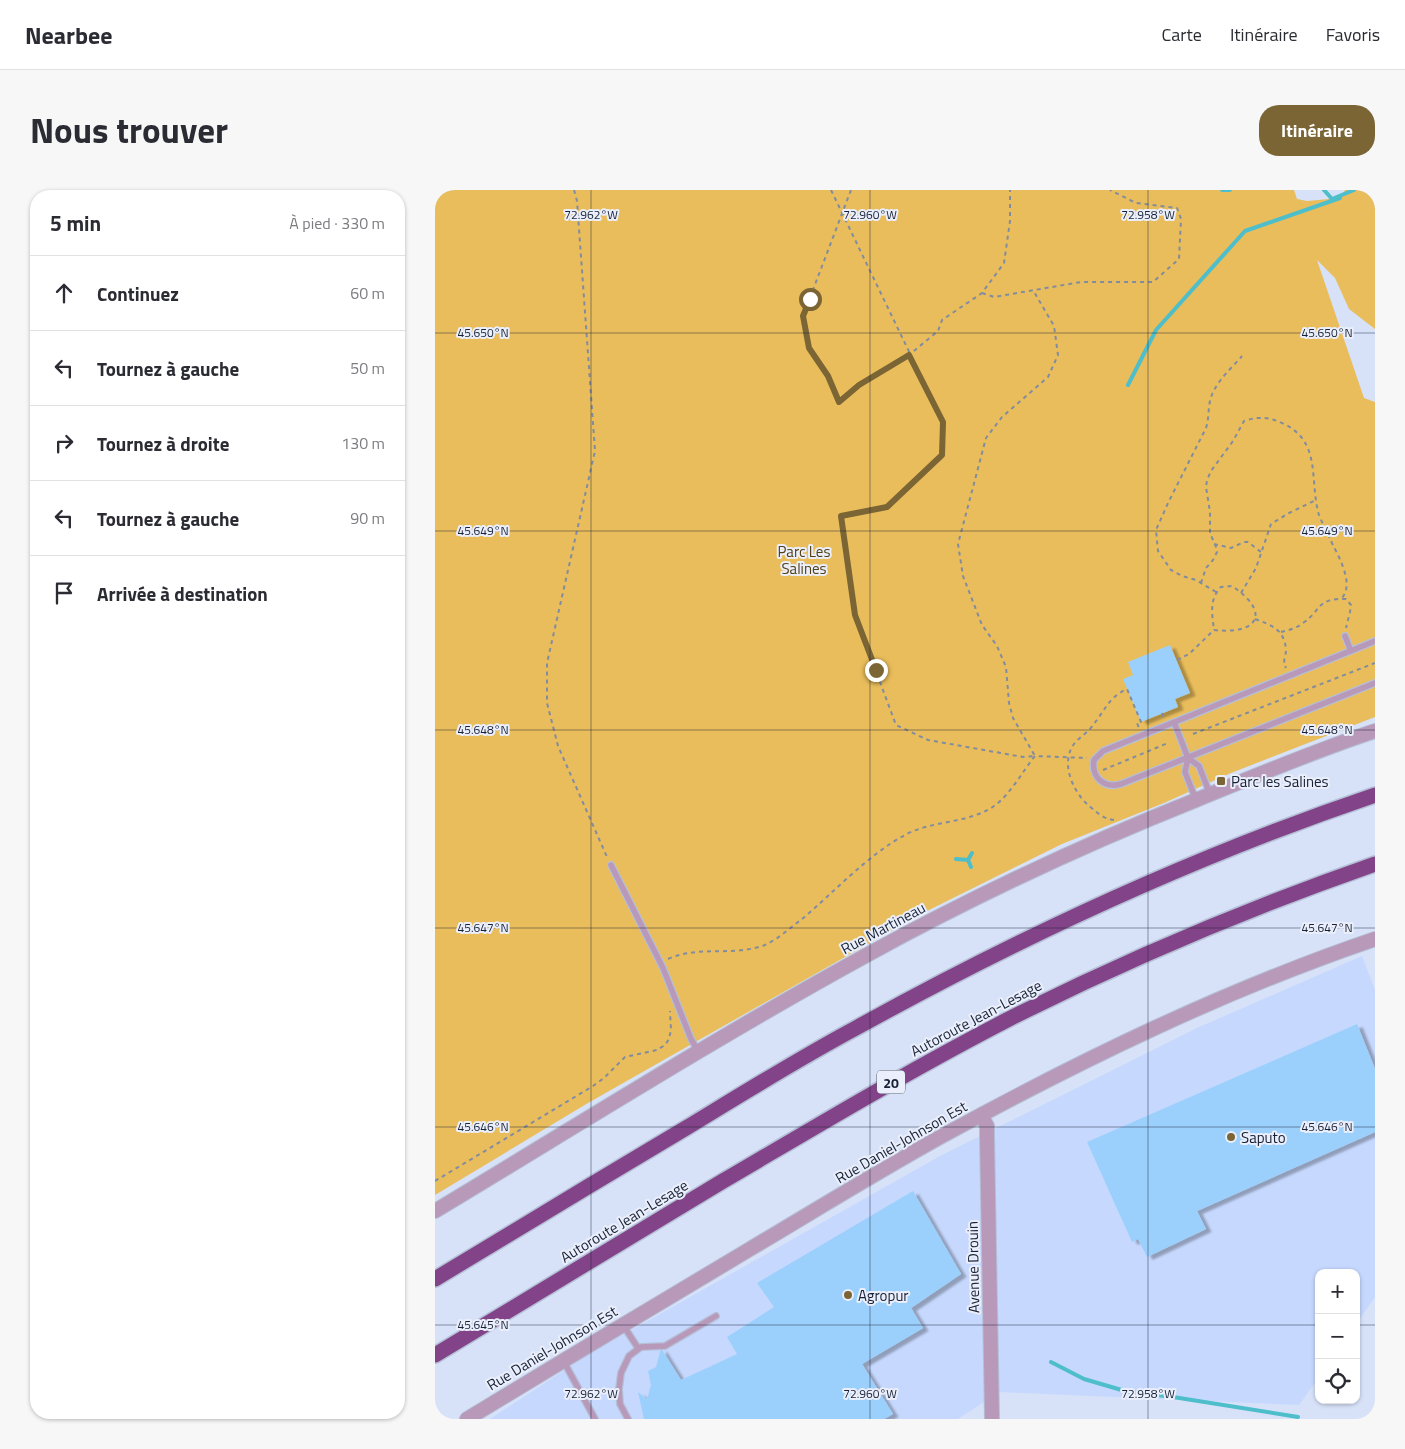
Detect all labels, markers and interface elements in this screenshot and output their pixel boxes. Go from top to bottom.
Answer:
text: Nearbee [25,17,112,53]
text: Carte [1161,21,1202,48]
text: Itinéraire [1230,21,1298,48]
text: Favoris [1326,21,1380,48]
text: Nous trouver [30,103,228,157]
button: Itinéraire [1259,105,1375,156]
text: 72.962°W [564,205,618,224]
text: 72.960°W [843,205,897,224]
text: 72.958°W [1121,205,1175,224]
text: 5 min [50,207,101,239]
text: À pied · 330 m [289,211,385,235]
icon: ahead [50,279,78,307]
text: Continuez [97,279,179,308]
text: 60 m [350,281,385,305]
route start [799,288,822,311]
text: 45.650°N [457,323,509,342]
text: 45.650°N [1301,323,1353,342]
icon: left [50,354,78,382]
text: Tournez à gauche [97,354,239,383]
text: 50 m [350,356,385,380]
icon: right [50,429,78,457]
text: Tournez à droite [97,429,229,458]
text: 130 m [341,431,385,455]
icon: left [50,504,78,532]
text: Tournez à gauche [97,504,239,533]
text: 90 m [350,506,385,530]
text: 45.649°N [457,521,509,540]
text: 45.649°N [1301,521,1353,540]
park label: Parc Les Salines [778,540,830,580]
icon: arrive [50,579,78,607]
text: Arrivée à destination [97,579,268,608]
route end [865,659,888,682]
text: 45.648°N [457,720,509,739]
text: 45.648°N [1301,720,1353,739]
place label: Parc les Salines [1231,770,1329,793]
marker: Parc les Salines [1215,775,1227,787]
street label: Rue Martineau [837,896,929,960]
text: 45.647°N [457,918,509,937]
text: 45.647°N [1301,918,1353,937]
street label: Autoroute Jean-Lesage [906,974,1046,1062]
road number: 20 [877,1070,905,1094]
street label: Rue Daniel-Johnson Est [831,1094,972,1189]
text: 45.646°N [457,1117,509,1136]
text: 45.646°N [1301,1117,1353,1136]
place label: Saputo [1241,1126,1286,1149]
marker: Saputo [1225,1131,1237,1143]
street label: Autoroute Jean-Lesage [556,1174,692,1268]
street label: Avenue Drouin [961,1221,985,1313]
map controls [1315,1269,1360,1404]
button: + [1315,1269,1360,1314]
place label: Agropur [858,1284,909,1307]
marker: Agropur [842,1289,854,1301]
street label: Rue Daniel-Johnson Est [482,1299,622,1396]
button: − [1315,1314,1360,1359]
text: 45.645°N [457,1315,509,1334]
button: locate [1315,1359,1360,1404]
text: 72.962°W [564,1384,618,1403]
text: 72.960°W [843,1384,897,1403]
text: 72.958°W [1121,1384,1175,1403]

